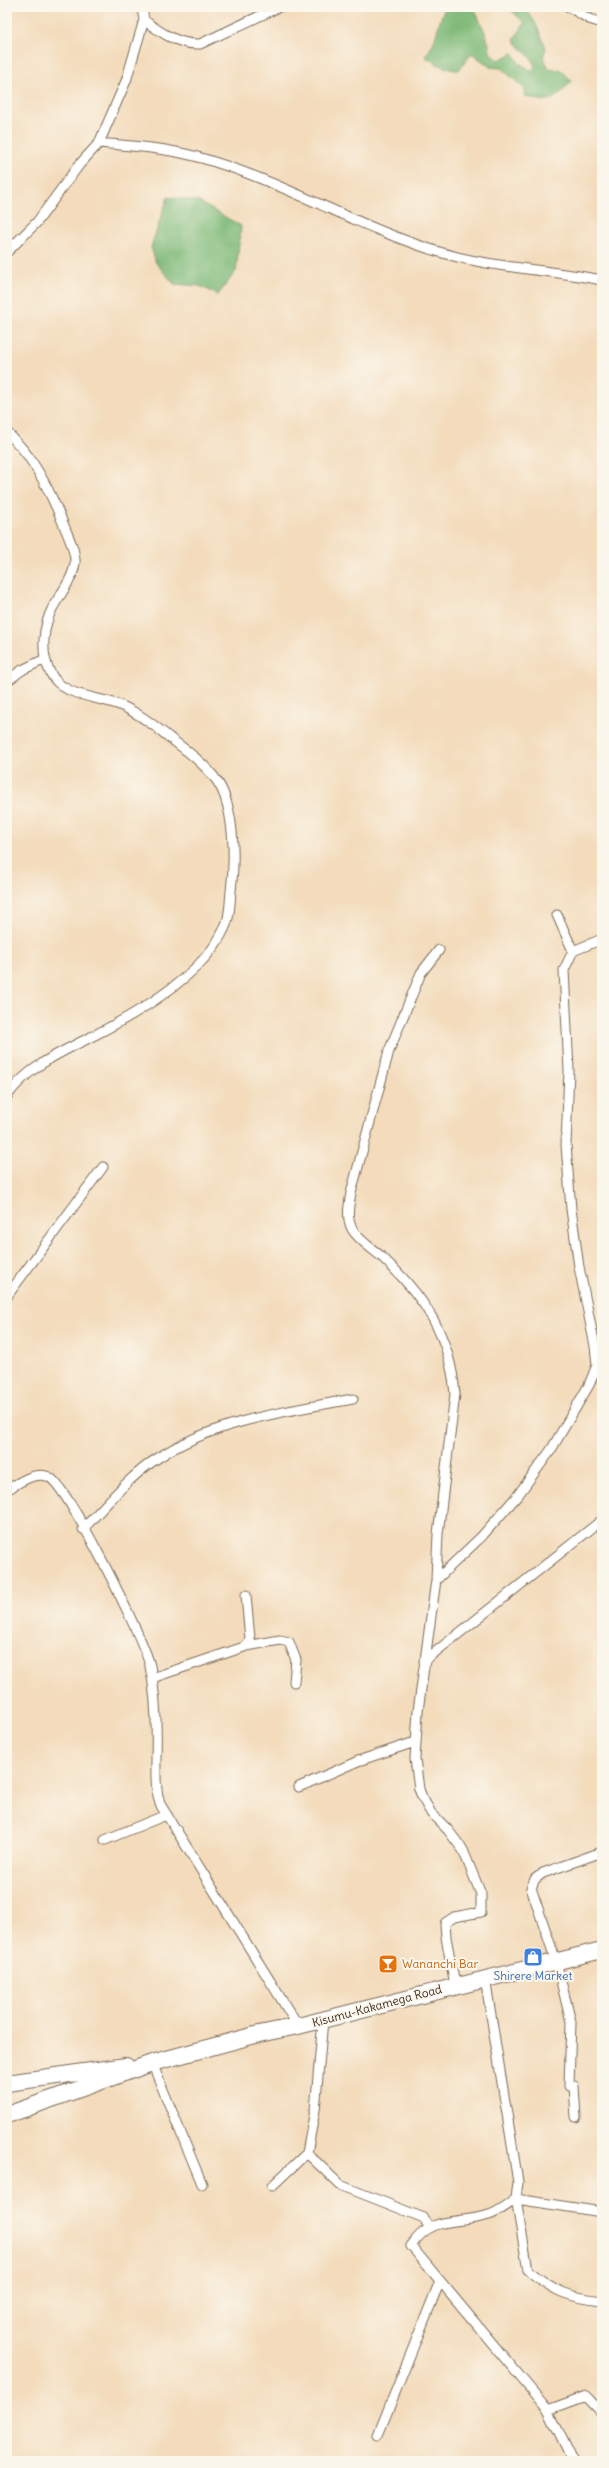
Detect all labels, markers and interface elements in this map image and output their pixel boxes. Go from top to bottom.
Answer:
shop icon: Shirere Market [522,1946,544,1968]
bar icon: Wananchi Bar [377,1953,399,1975]
place label: Wananchi Bar [402,1956,478,1971]
place label: Shirere Market [493,1968,573,1983]
street label: Kisumu-Kakamega Road [310,1981,443,2030]

